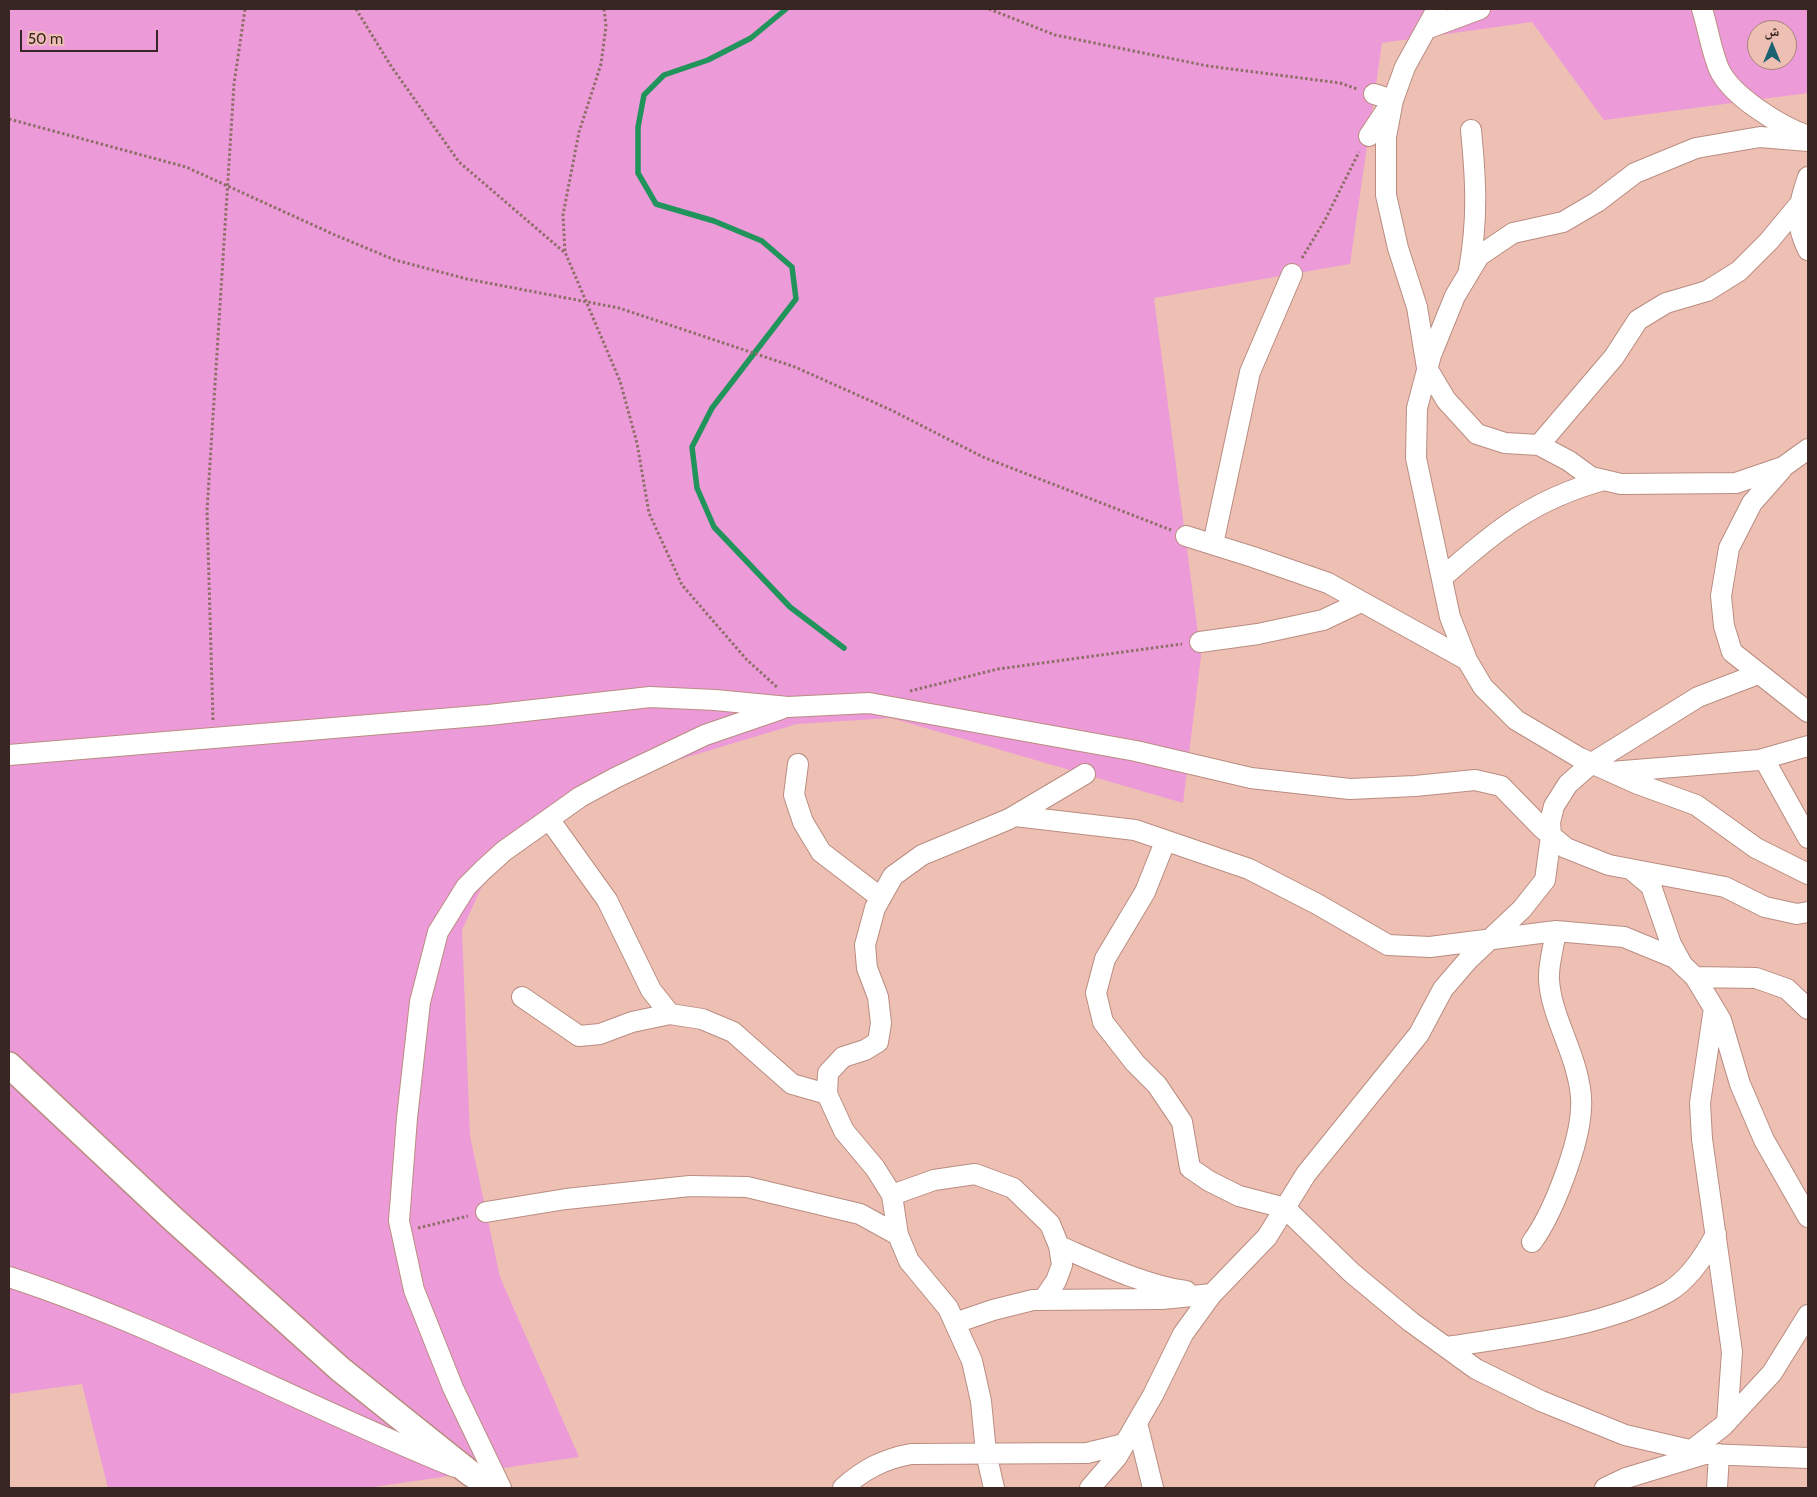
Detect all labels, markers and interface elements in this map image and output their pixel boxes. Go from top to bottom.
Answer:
scale bar [22,20,160,52]
north arrow [1747,20,1797,70]
text: ش [1765,22,1779,40]
text: 50 m [28,30,63,48]

